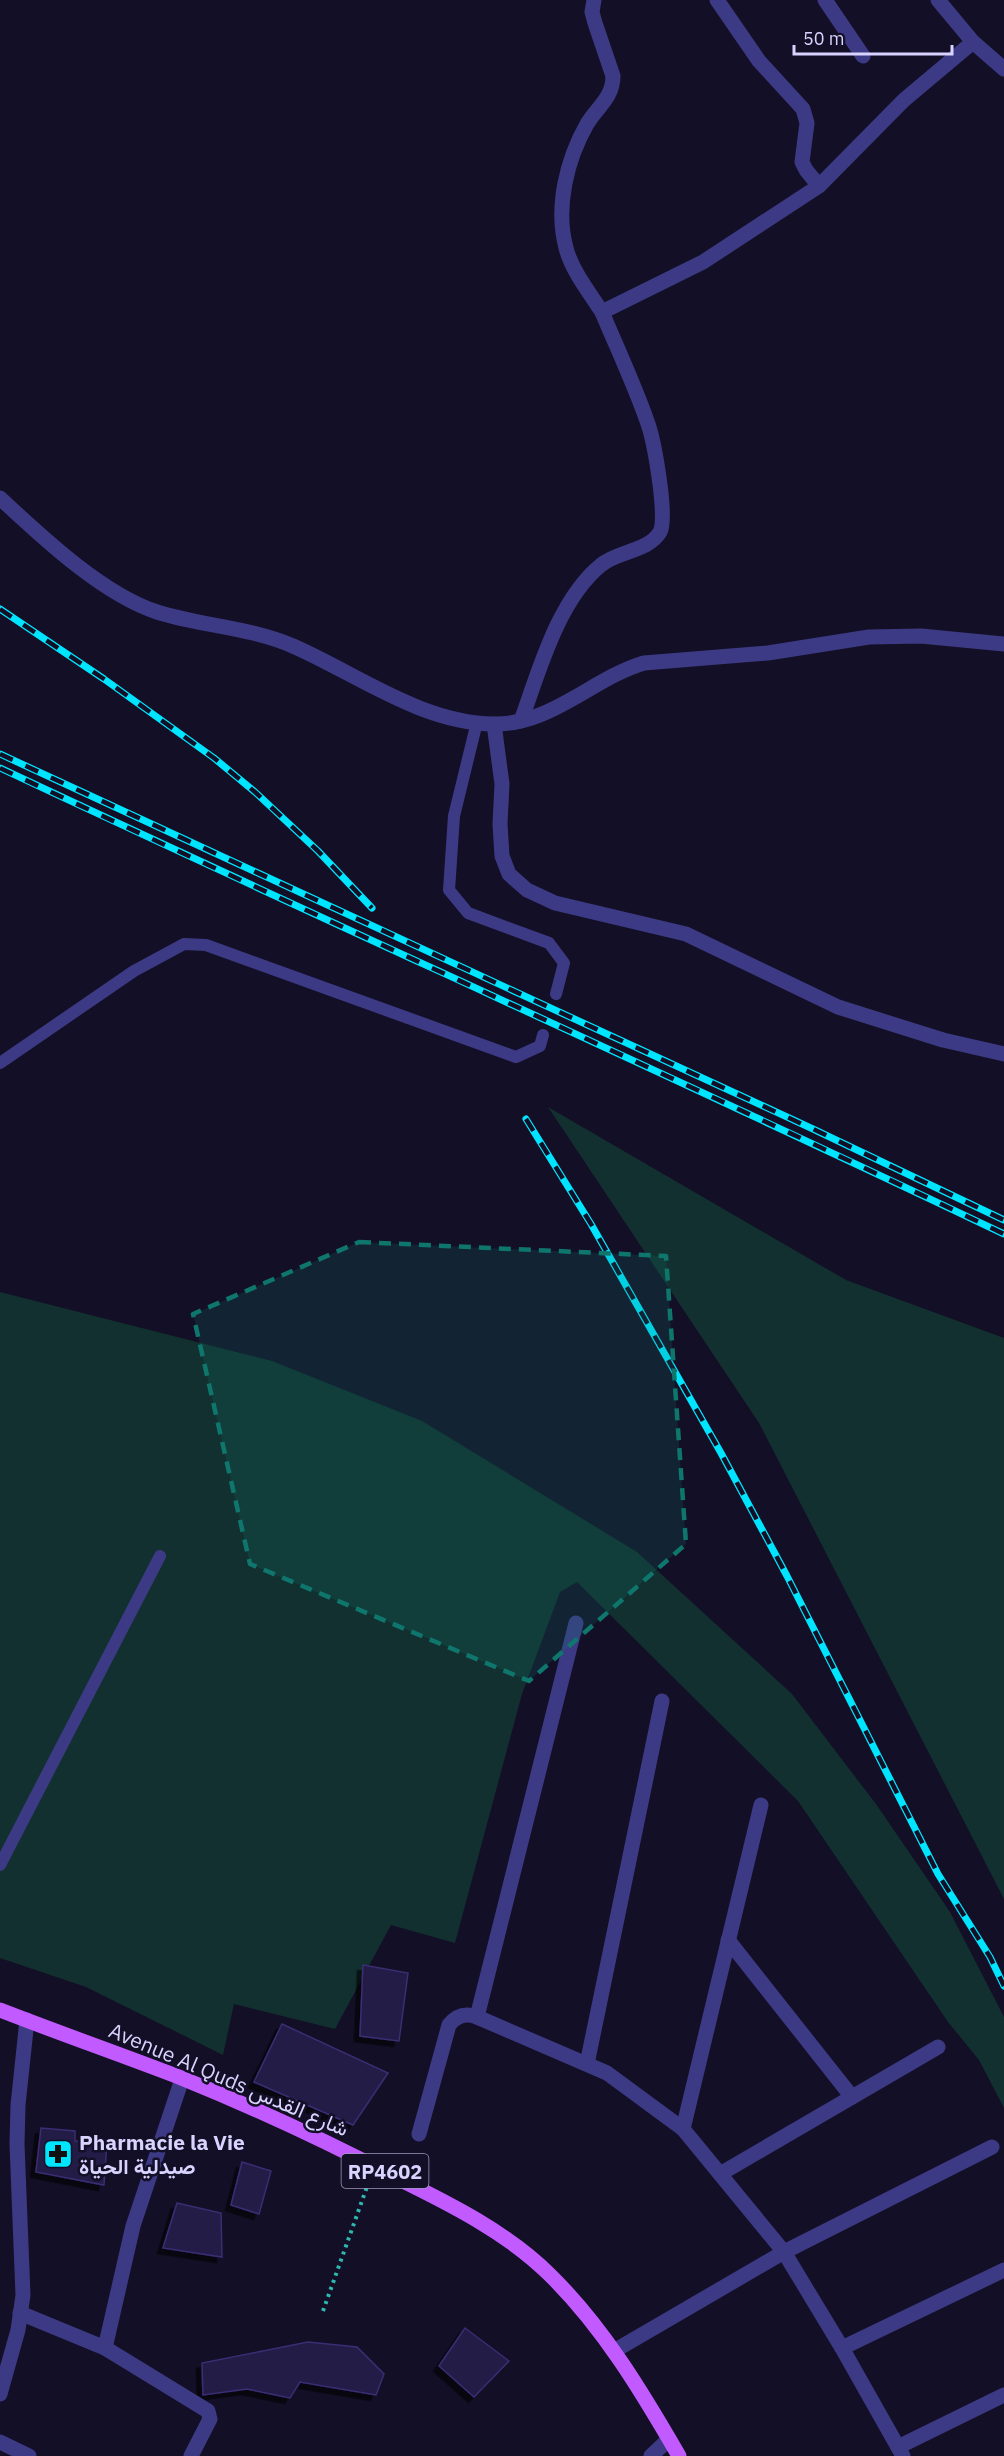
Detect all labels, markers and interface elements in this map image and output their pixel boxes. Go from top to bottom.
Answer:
scale bar [794,18,952,56]
text: 50 m [803,27,845,50]
street label: Avenue Al Quds شارع القدس [104,2016,353,2143]
place label: Pharmacie la Vie صيدلية الحياة [79,2128,245,2180]
pharmacy icon: Pharmacie la Vie صيدلية الحياة [42,2138,74,2170]
road number: RP4602 [342,2154,428,2188]

